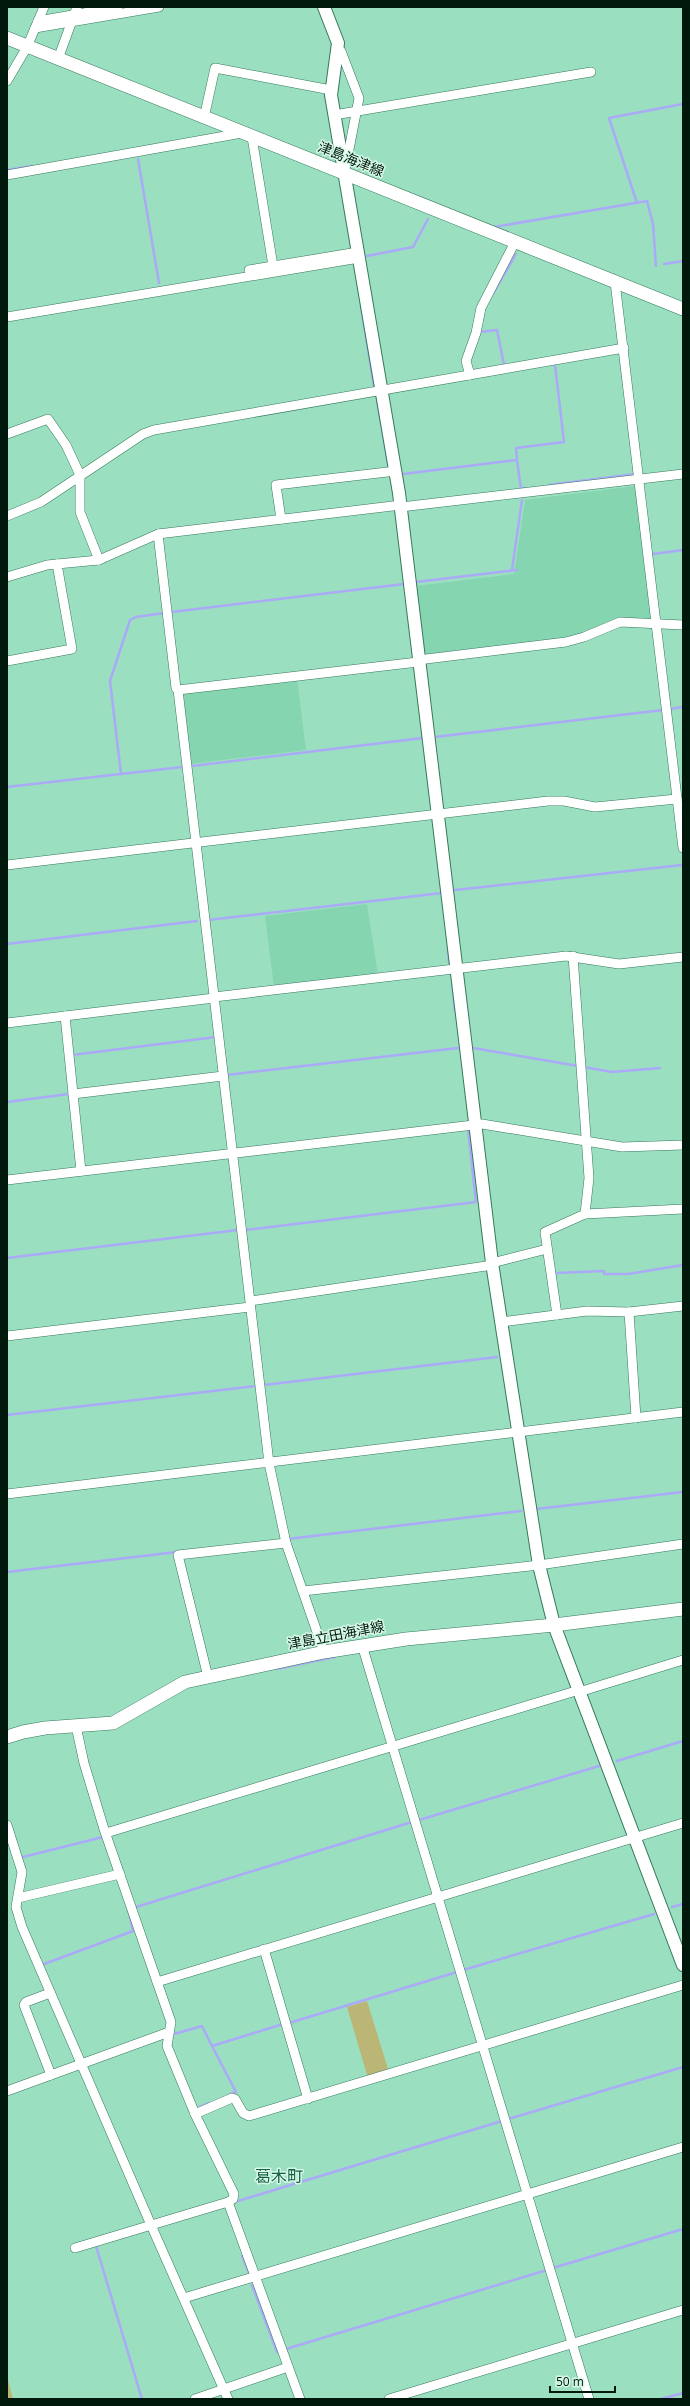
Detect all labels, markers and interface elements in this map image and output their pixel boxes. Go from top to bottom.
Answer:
street label: 津島海津線 [315,137,387,180]
street label: 津島立田海津線 [286,1616,386,1653]
district label: 葛木町 [255,2165,303,2187]
scale bar [550,2368,615,2394]
text: 50 m [556,2373,584,2390]

